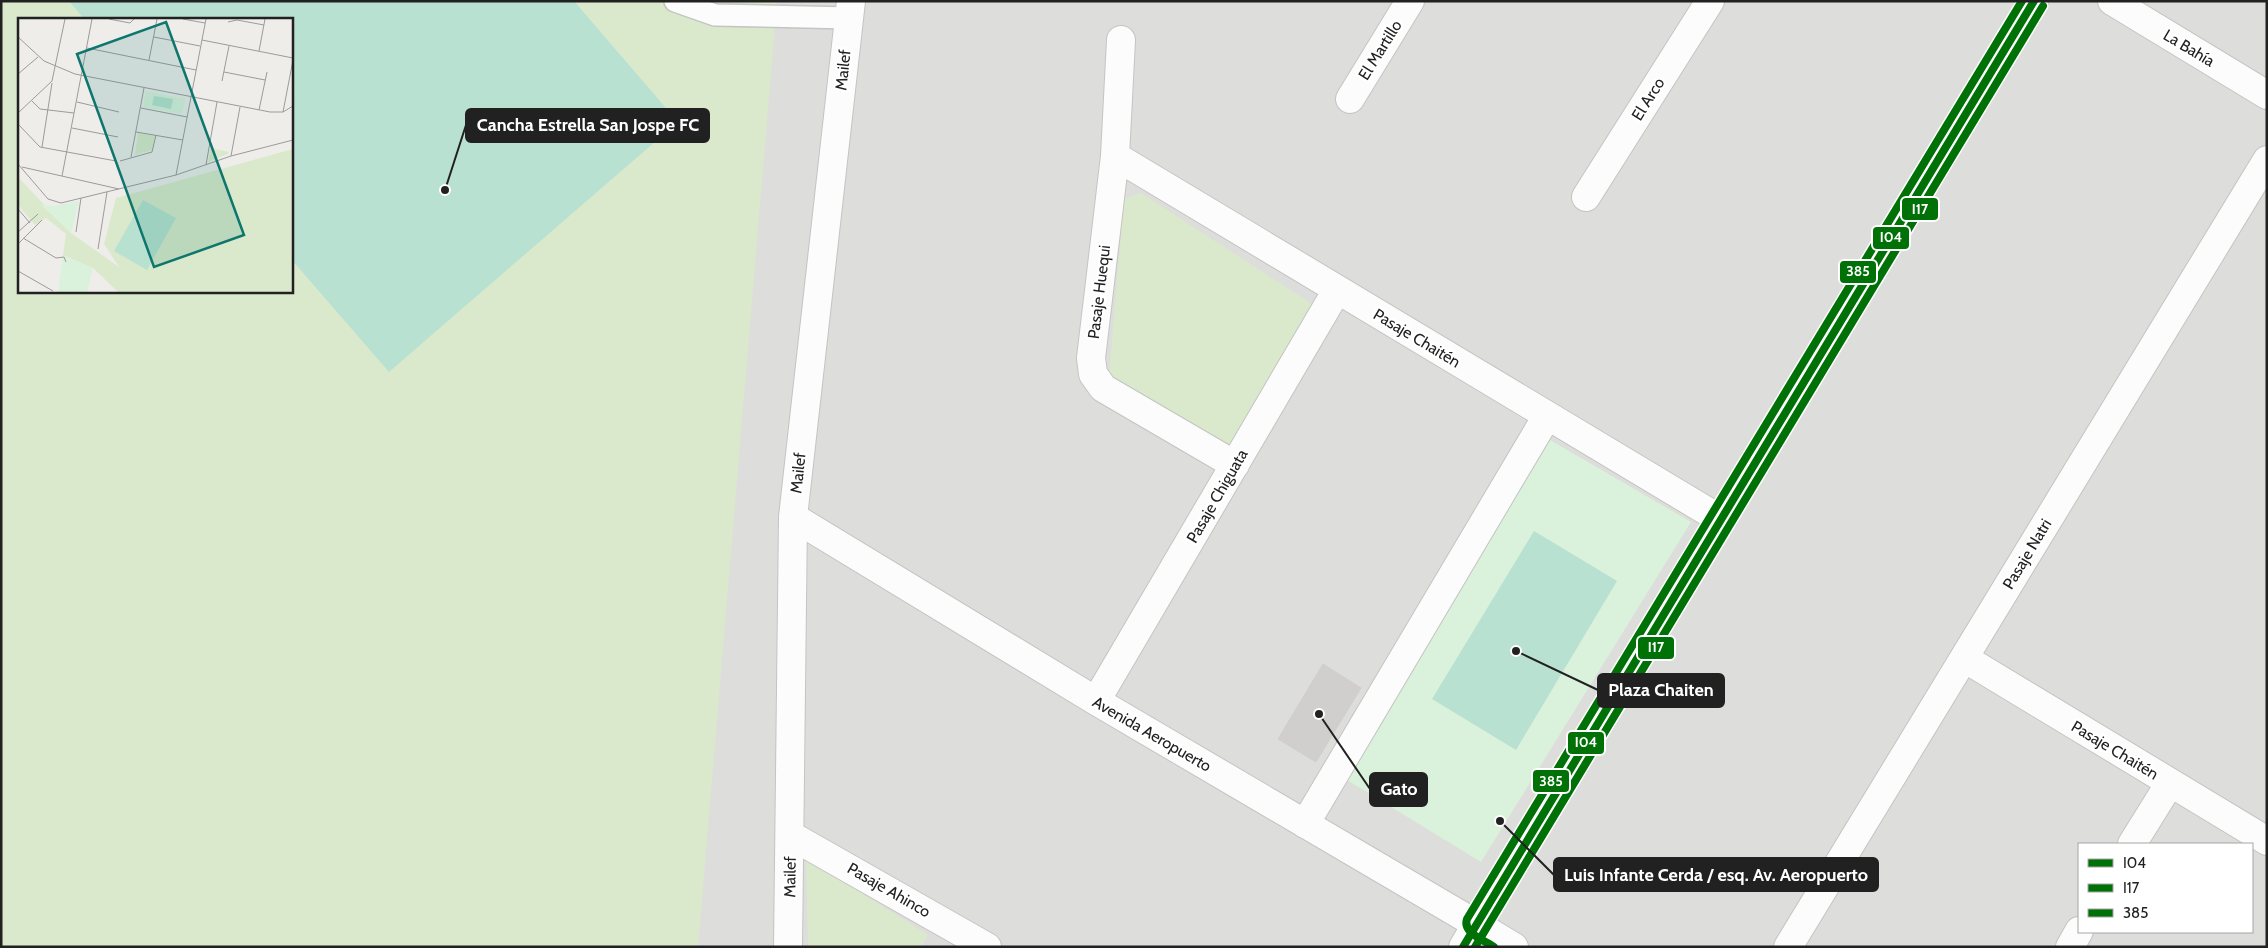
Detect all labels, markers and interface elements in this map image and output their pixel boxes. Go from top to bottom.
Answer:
street label: El Martillo [1354,16,1406,83]
inset map [18,18,292,292]
street label: La Bahía [2160,25,2218,71]
street label: Mailef [831,48,855,91]
street label: El Arco [1628,74,1669,124]
callout: Cancha Estrella San Jospe FC [466,109,709,142]
text: Cancha Estrella San Jospe FC [477,114,699,136]
line badge: I17 [1901,197,1939,221]
text: I17 [1912,200,1929,218]
line badge: I04 [1872,226,1910,250]
text: I04 [1880,228,1902,246]
street label: Pasaje Huequi [1084,244,1114,340]
line badge: 385 [1839,260,1877,284]
text: 385 [1846,262,1870,280]
street label: Pasaje Chaitén [1370,305,1464,371]
street label: Pasaje Chiguata [1183,446,1252,546]
street label: Mailef [786,451,810,494]
street label: Pasaje Natri [1999,515,2055,593]
line badge: I17 [1637,636,1675,660]
text: I17 [1648,638,1665,656]
callout: Plaza Chaiten [1598,674,1724,707]
text: Plaza Chaiten [1608,679,1714,701]
street label: Avenida Aeropuerto [1089,692,1215,776]
street label: Pasaje Chaitén [2068,717,2162,783]
line badge: I04 [1567,731,1605,755]
text: I04 [1575,733,1597,751]
line badge: 385 [1532,769,1570,793]
text: 385 [1539,772,1563,790]
callout: Gato [1370,773,1427,806]
text: Gato [1380,778,1418,800]
legend [2078,843,2253,933]
text: I04 [2123,854,2146,872]
street label: Mailef [780,856,800,898]
callout: Luis Infante Cerda / esq. Av. Aeropuerto [1554,858,1878,891]
street label: Pasaje Ahinco [844,859,934,922]
text: Luis Infante Cerda / esq. Av. Aeropuerto [1564,864,1868,886]
text: I17 [2123,879,2140,897]
text: 385 [2123,904,2148,922]

